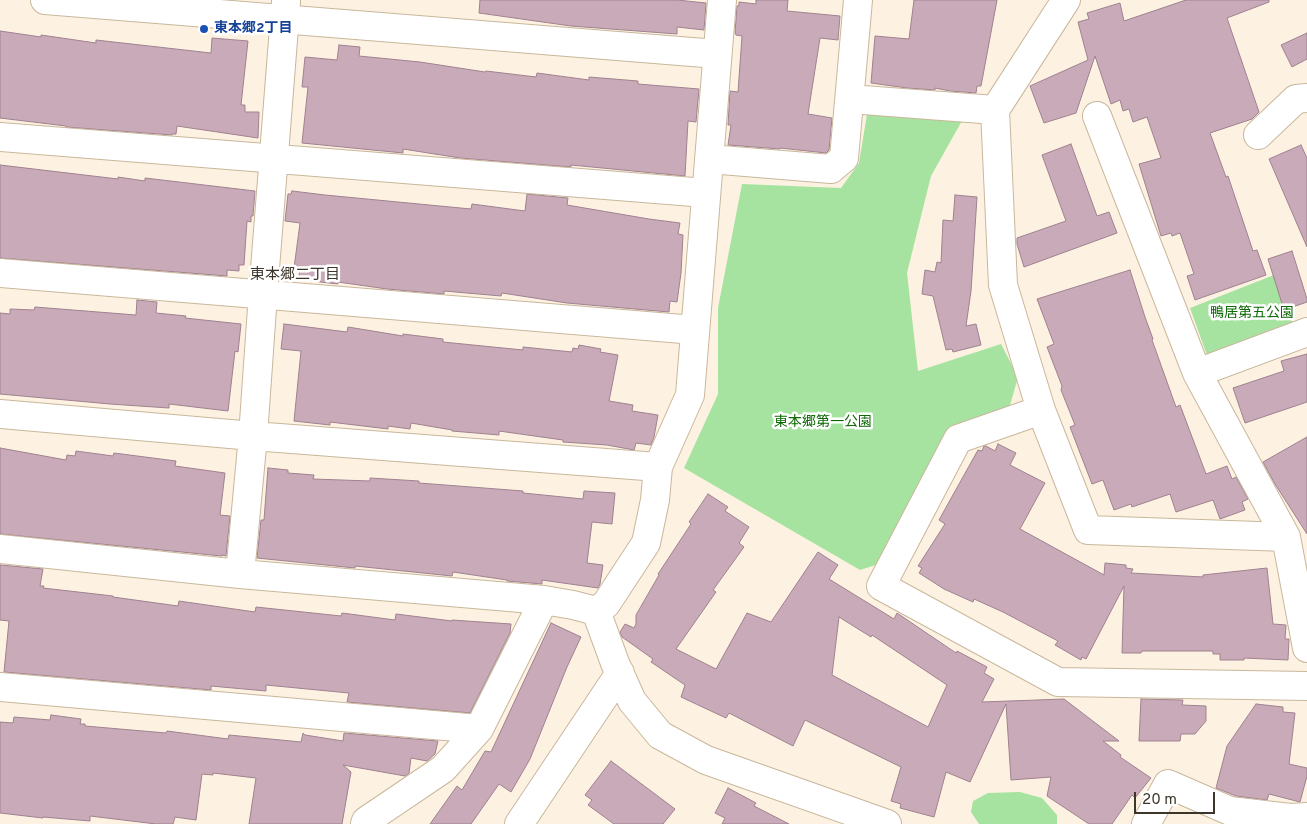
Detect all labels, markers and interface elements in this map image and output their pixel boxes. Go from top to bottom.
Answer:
place label: 東本郷2丁目 [214,21,293,37]
marker: 東本郷2丁目 [198,23,210,35]
district label: 東本郷二丁目 [250,267,340,285]
park label: 鴨居第五公園 [1210,306,1294,322]
park label: 東本郷第一公園 [774,415,872,431]
scale bar [1137,782,1218,814]
text: 20 m [1142,791,1177,810]

